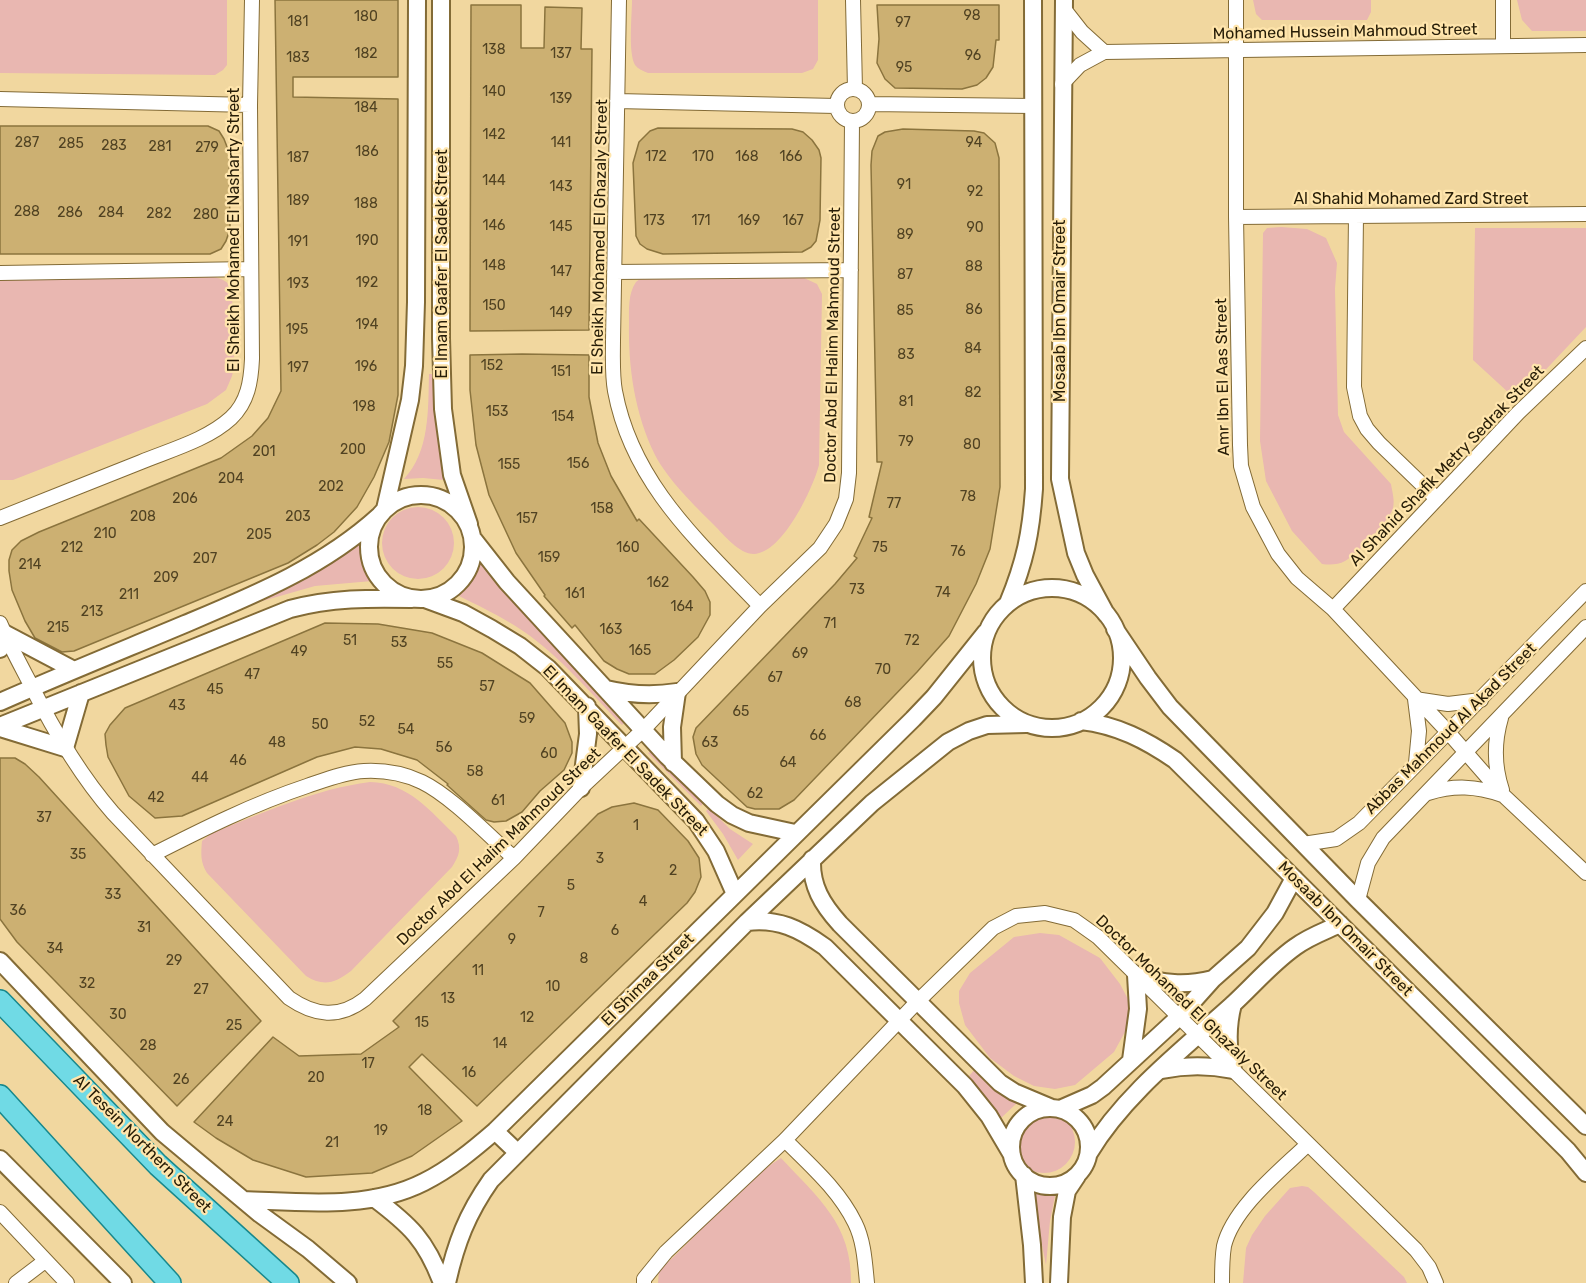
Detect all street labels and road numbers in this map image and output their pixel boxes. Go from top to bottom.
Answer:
street label: Mohamed Hussein Mahmoud Street [1212,20,1478,44]
street label: El Sheikh Mohamed El Nasharty Street [224,88,244,372]
street label: El Sheikh Mohamed El Ghazaly Street [588,99,612,375]
street label: El Imam Gaafer El Sadek Street [432,149,452,379]
street label: Al Shahid Mohamed Zard Street [1293,189,1529,209]
street label: Doctor Abd El Halim Mahmoud Street [821,207,845,483]
street label: Mosaab Ibn Omair Street [1050,220,1070,402]
street label: Amr Ibn El Aas Street [1212,298,1234,456]
street label: Al Shahid Shafik Metry Sedrak Street [1346,362,1548,570]
street label: Abbas Mahmoud Al Akad Street [1361,639,1541,819]
street label: El Imam Gaafer El Sadek Street [538,662,712,840]
street label: Doctor Abd El Halim Mahmoud Street [393,744,605,950]
street label: Mosaab Ibn Omair Street [1274,858,1416,1000]
street label: Doctor Mohamed El Ghazaly Street [1091,911,1291,1105]
street label: El Shimaa Street [598,930,698,1030]
street label: Al Tesein Northern Street [69,1071,215,1217]

